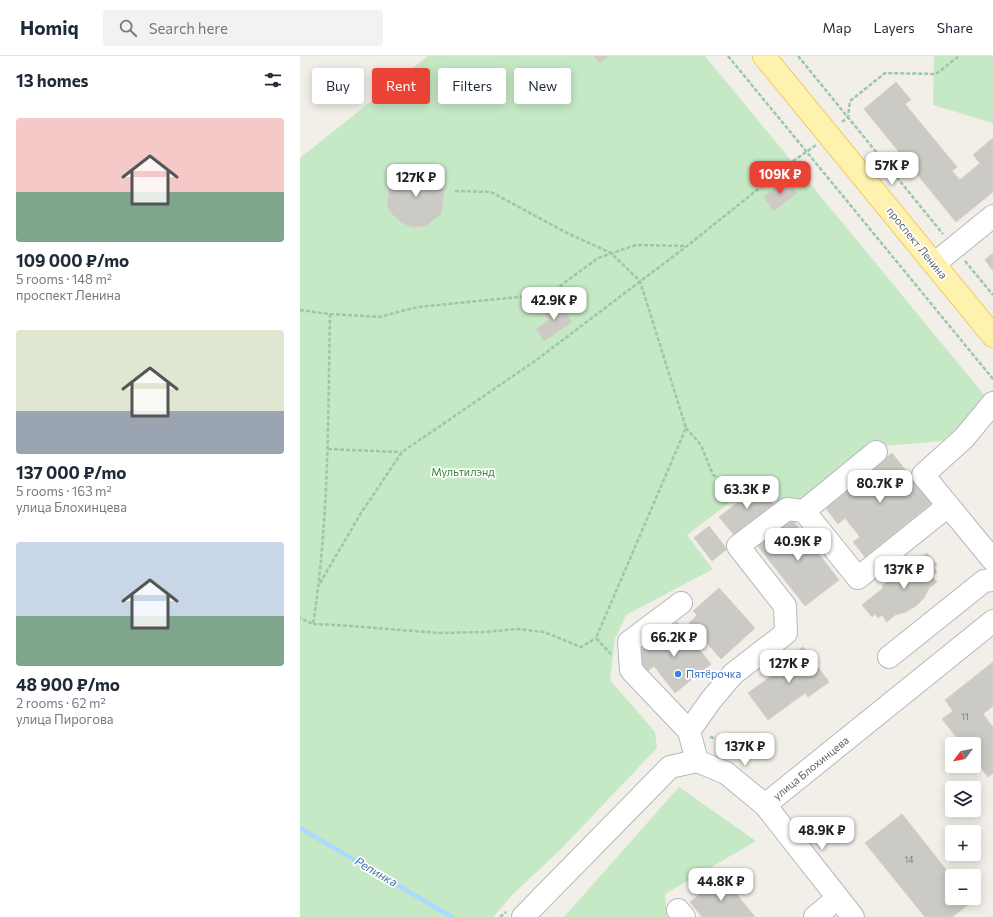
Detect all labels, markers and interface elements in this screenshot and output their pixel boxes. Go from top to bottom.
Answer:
search box [103,10,383,46]
text: Homiq [20,16,79,39]
icon: search [117,17,139,39]
text: Search here [149,19,228,37]
text: Map [823,19,851,36]
text: Layers [873,19,915,36]
text: Share [937,19,973,36]
chip: Buy [312,68,364,104]
chip: Rent [372,68,430,104]
chip: Filters [438,68,506,104]
chip: New [514,68,571,104]
icon: filters [262,69,284,91]
text: 13 homes [16,70,89,91]
icon: home [114,144,186,216]
pin: 57K ₽ [864,152,920,186]
text: 57K ₽ [875,157,909,173]
pin: 109K ₽ [747,161,813,195]
pin: 127K ₽ [383,164,449,198]
text: 109K ₽ [759,166,801,182]
text: 127K ₽ [396,169,436,185]
street label: проспект Ленина [884,204,950,281]
text: 109 000 ₽/mo [16,250,129,271]
text: 5 rooms · 148 m² [16,271,112,287]
text: проспект Ленина [16,287,121,303]
pin: 42.9K ₽ [517,287,591,321]
text: 42.9K ₽ [531,292,577,308]
icon: home [114,356,186,428]
text: 137 000 ₽/mo [16,462,127,483]
park label: Мультилэнд [431,465,495,478]
pin: 80.7K ₽ [843,470,917,504]
text: 80.7K ₽ [856,475,904,491]
pin: 63.3K ₽ [710,476,784,510]
text: 63.3K ₽ [724,481,770,497]
text: 5 rooms · 163 m² [16,483,112,499]
text: улица Блохинцева [16,499,127,515]
pin: 40.9K ₽ [761,528,835,562]
text: 40.9K ₽ [774,533,822,549]
pin: 137K ₽ [871,556,937,590]
text: 137K ₽ [884,561,924,577]
icon: home [114,568,186,640]
pin: 66.2K ₽ [637,624,711,658]
text: 66.2K ₽ [651,629,697,645]
pin: 127K ₽ [756,650,822,684]
text: 127K ₽ [769,655,809,671]
place label: Пятёрочка [686,667,741,680]
marker: Пятёрочка [673,669,683,679]
text: 48 900 ₽/mo [16,674,120,695]
text: 2 rooms · 62 m² [16,695,106,711]
text: улица Пирогова [16,711,114,727]
house number: 11 [961,711,969,722]
pin: 137K ₽ [712,733,778,767]
street label: улица Блохинцева [770,733,851,802]
north arrow [945,737,981,773]
map controls [945,737,981,905]
text: 137K ₽ [725,738,765,754]
button: layers [945,781,981,817]
pin: 48.9K ₽ [785,817,859,851]
text: 48.9K ₽ [798,822,846,838]
button: + [945,825,981,861]
water label: Репинка [353,853,400,889]
house number: 14 [904,854,914,865]
pin: 44.8K ₽ [684,868,758,902]
button: − [945,869,981,905]
text: 44.8K ₽ [697,873,745,889]

